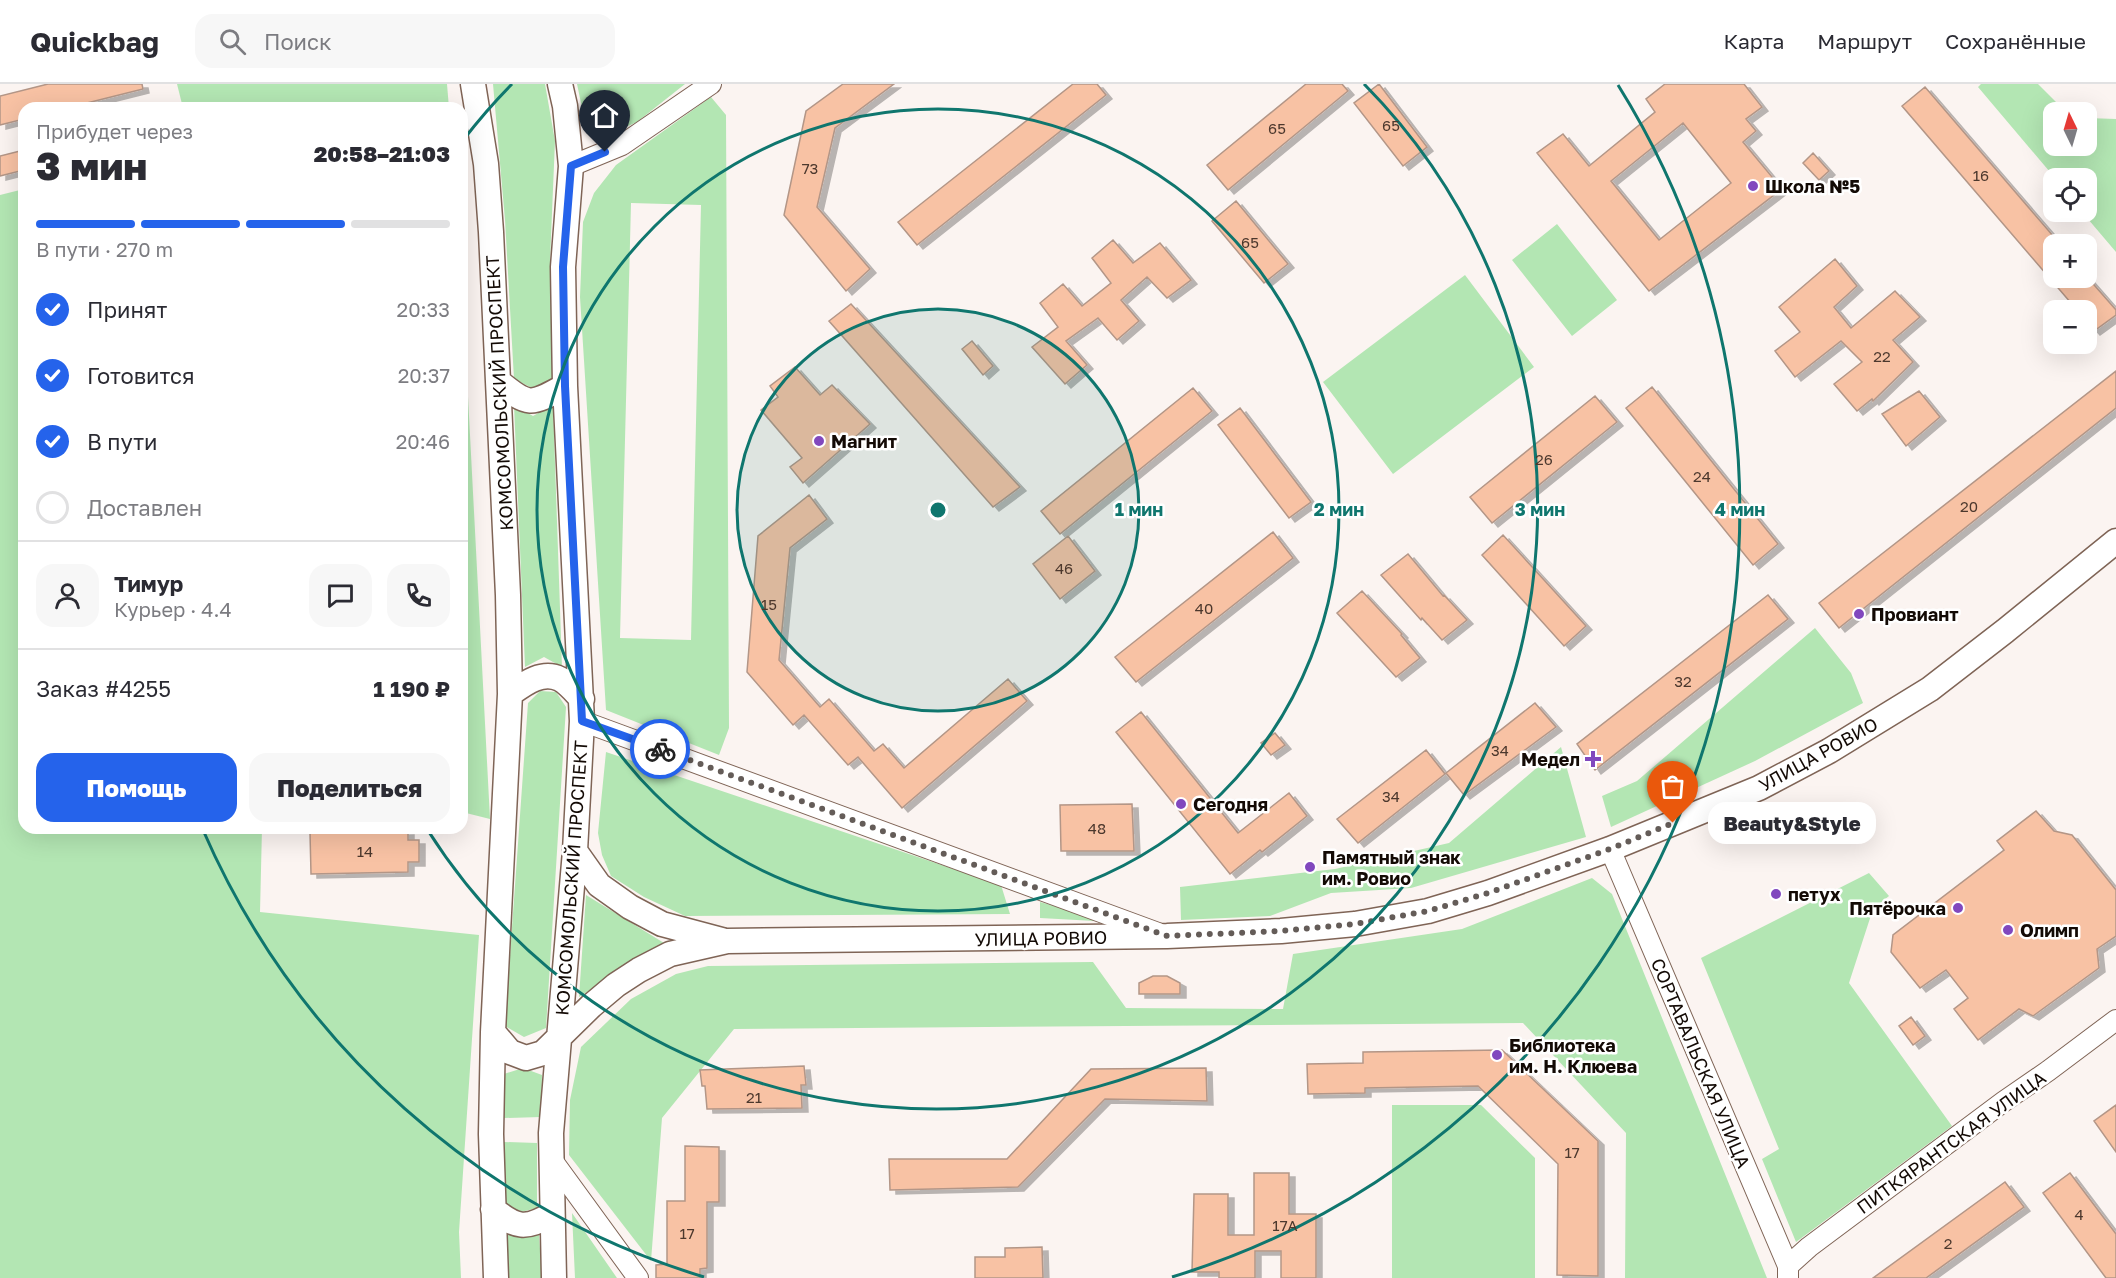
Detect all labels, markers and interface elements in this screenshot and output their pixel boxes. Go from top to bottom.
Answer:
search box [195,14,615,68]
text: Quickbag [30,25,159,58]
icon: search [216,25,249,58]
text: Поиск [264,28,332,55]
text: Карта [1723,28,1784,54]
text: Маршрут [1817,28,1912,54]
text: Сохранённые [1945,28,2086,54]
pin [579,90,630,152]
icon: home [588,99,621,132]
north arrow [2043,102,2097,156]
map controls [2043,102,2097,354]
house number: 65 [1382,116,1400,134]
text: Прибудет через [36,119,193,143]
house number: 65 [1268,119,1286,137]
text: 20:58–21:03 [314,140,450,167]
text: 3 мин [36,142,147,189]
house number: 73 [802,159,818,177]
house number: 16 [1973,166,1989,184]
button: locate [2043,168,2097,222]
place label: Школа №5 [1765,175,1860,197]
marker: Школа №5 [1746,179,1760,193]
house number: 65 [1241,233,1259,251]
button: + [2043,234,2097,288]
text: В пути · 270 m [36,237,173,261]
street label: КОМСОМОЛЬСКИЙ ПРОСПЕКТ [481,255,517,531]
icon: check [36,293,69,326]
text: Принят [87,296,167,323]
text: 20:33 [397,297,450,321]
button: − [2043,300,2097,354]
house number: 22 [1873,347,1891,365]
icon: check [36,359,69,392]
text: Готовится [87,362,195,389]
text: 20:37 [398,363,450,387]
icon: check [36,425,69,458]
text: В пути [87,428,157,455]
text: 20:46 [396,429,450,453]
place label: Магнит [831,430,897,452]
marker: Магнит [812,434,826,448]
house number: 26 [1535,450,1553,468]
house number: 24 [1693,467,1711,485]
text: Доставлен [87,494,202,521]
house number: 20 [1960,497,1978,515]
text: 1 мин [1115,498,1163,520]
text: 2 мин [1314,498,1364,520]
text: 3 мин [1515,498,1565,520]
text: 4 мин [1715,498,1765,520]
centre of rings [928,500,948,520]
house number: 46 [1055,559,1073,577]
button: person [36,564,99,627]
button: chat [309,564,372,627]
button: phone [387,564,450,627]
text: Тимур [114,570,183,597]
house number: 15 [761,595,777,613]
text: Курьер · 4.4 [114,597,232,621]
house number: 40 [1195,599,1213,617]
place label: Провиант [1871,603,1959,625]
marker: Провиант [1852,607,1866,621]
house number: 32 [1674,672,1692,690]
text: Заказ #4255 [36,675,171,702]
text: 1 190 ₽ [373,675,450,702]
street label: УЛИЦА РОВИО [1755,712,1881,796]
courier [630,719,690,779]
icon: bike [644,733,677,766]
street label: КОМСОМОЛЬСКИЙ ПРОСПЕКТ [550,740,592,1016]
house number: 34 [1491,741,1509,759]
place label: Медел [1521,748,1580,770]
marker: Медел [1584,750,1602,768]
button: Помощь [36,753,237,822]
button: Поделиться [249,753,450,822]
pin [1647,761,1698,823]
icon: bag [1656,770,1689,803]
house number: 34 [1382,787,1400,805]
place label: Сегодня [1193,793,1268,815]
marker: Сегодня [1174,797,1188,811]
callout: Beauty&Style [1709,802,1877,844]
text: Beauty&Style [1723,811,1861,835]
house number: 48 [1088,819,1106,837]
house number: 14 [357,842,373,860]
place label: Памятный знак им. Ровио [1322,846,1461,889]
marker: Памятный знак им. Ровио [1303,860,1317,874]
place label: петух [1788,883,1841,905]
marker: петух [1769,887,1783,901]
place label: Пятёрочка [1849,897,1946,919]
marker: Пятёрочка [1951,901,1965,915]
place label: Олимп [2020,919,2079,941]
marker: Олимп [2001,923,2015,937]
street label: УЛИЦА РОВИО [975,926,1107,950]
street label: СОРТАВАЛЬСКАЯ УЛИЦА [1647,955,1755,1171]
place label: Библиотека им. Н. Клюева [1509,1034,1637,1077]
marker: Библиотека им. Н. Клюева [1490,1048,1504,1062]
street label: ПИТКЯРАНТСКАЯ УЛИЦА [1852,1066,2050,1218]
house number: 21 [746,1088,762,1106]
house number: 17 [1564,1143,1580,1161]
house number: 4 [2074,1205,2084,1223]
house number: 17А [1272,1216,1298,1234]
house number: 17 [679,1224,695,1242]
house number: 2 [1944,1234,1952,1252]

